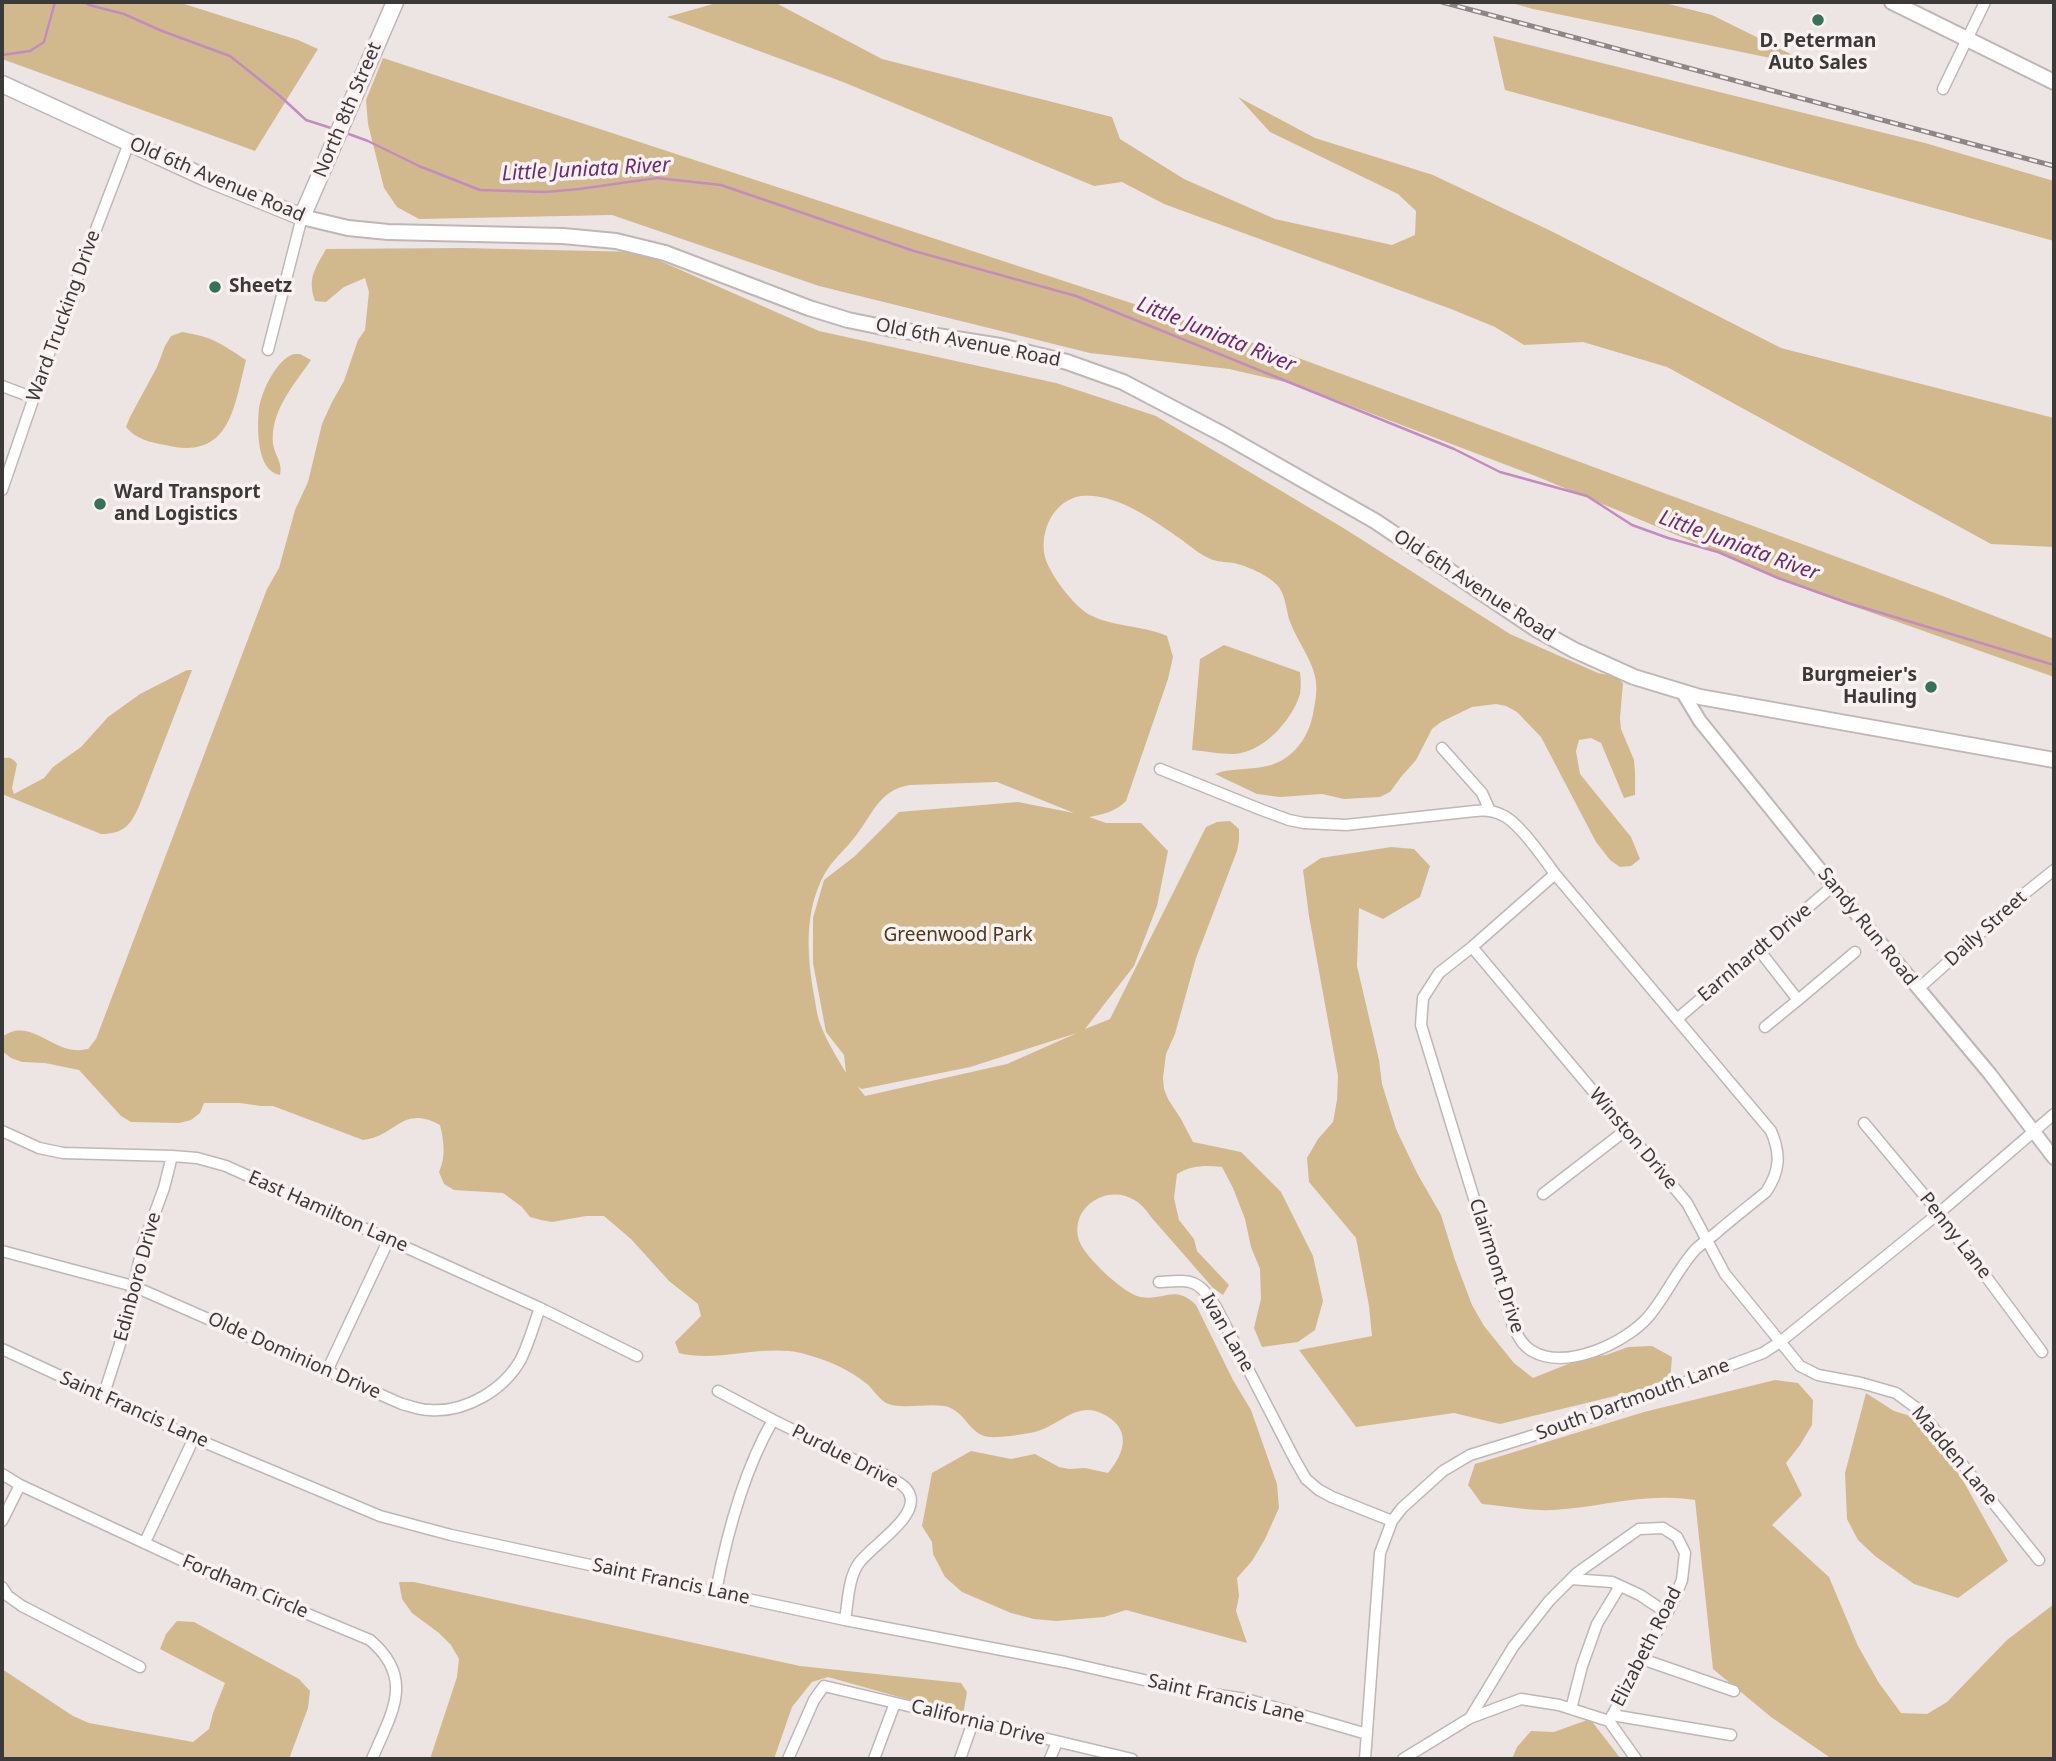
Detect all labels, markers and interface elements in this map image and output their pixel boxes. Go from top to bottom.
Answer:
marker: D. Peterman Auto Sales [1810,12,1826,28]
place label: D. Peterman Auto Sales [1760,31,1876,75]
street label: North 8th Street [309,39,387,181]
street label: Old 6th Avenue Road [126,133,308,227]
water label: Little Juniata River [501,153,671,187]
street label: Ward Trucking Drive [22,227,106,405]
place label: Sheetz [229,276,292,298]
marker: Sheetz [207,279,223,295]
water label: Little Juniata River [1133,292,1299,378]
street label: Old 6th Avenue Road [874,314,1062,372]
place label: Ward Transport and Logistics [114,482,260,526]
marker: Ward Transport and Logistics [92,496,108,512]
water label: Little Juniata River [1655,505,1823,587]
street label: Old 6th Avenue Road [1389,525,1559,647]
place label: Burgmeier's Hauling [1802,665,1917,709]
marker: Burgmeier's Hauling [1923,679,1939,695]
street label: Sandy Run Road [1813,863,1921,991]
street label: Daily Street [1940,886,2032,972]
street label: Earnhardt Drive [1694,899,1816,1007]
park label: Greenwood Park [883,925,1033,947]
street label: Winston Drive [1584,1084,1682,1194]
street label: East Hamilton Lane [245,1166,411,1258]
street label: Penny Lane [1914,1188,1996,1284]
street label: Clairmont Drive [1464,1196,1528,1336]
street label: Edinboro Drive [110,1210,166,1344]
street label: Ivan Lane [1196,1290,1258,1376]
street label: Olde Dominion Drive [204,1308,384,1404]
street label: South Dartmouth Lane [1533,1354,1733,1446]
street label: Saint Francis Lane [56,1367,212,1453]
street label: Madden Lane [1906,1402,2002,1510]
street label: Purdue Drive [788,1420,902,1494]
street label: Fordham Circle [179,1550,311,1624]
street label: Saint Francis Lane [590,1554,752,1610]
street label: Elizabeth Road [1607,1583,1687,1711]
street label: Saint Francis Lane [1145,1670,1307,1728]
street label: California Drive [908,1695,1048,1751]

